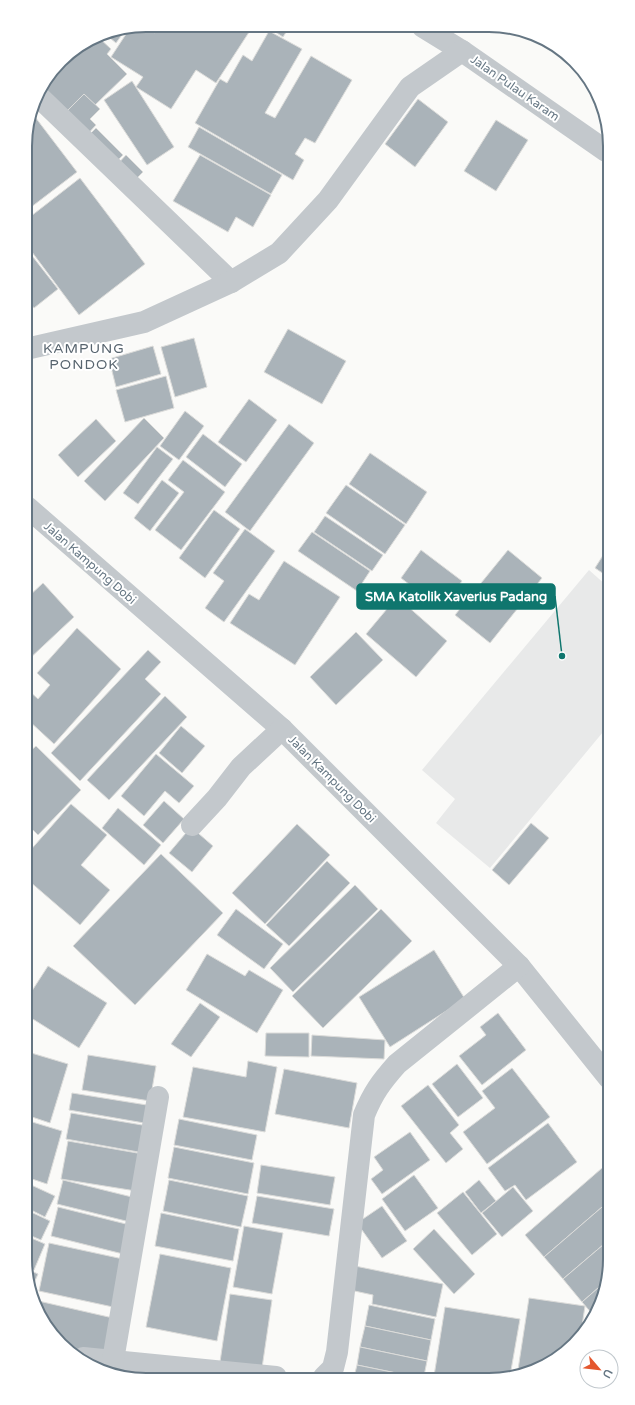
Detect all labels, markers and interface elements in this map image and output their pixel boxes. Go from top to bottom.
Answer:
street label: Jalan Pulau Karam [468,52,562,124]
district label: KAMPUNG PONDOK [43,340,125,373]
street label: Jalan Kampung Dobi [41,519,139,607]
callout: SMA Katolik Xaverius Padang [357,584,555,609]
text: SMA Katolik Xaverius Padang [365,589,547,605]
street label: Jalan Kampung Dobi [285,732,379,826]
north arrow [579,1349,619,1389]
text: U [600,1367,615,1380]

